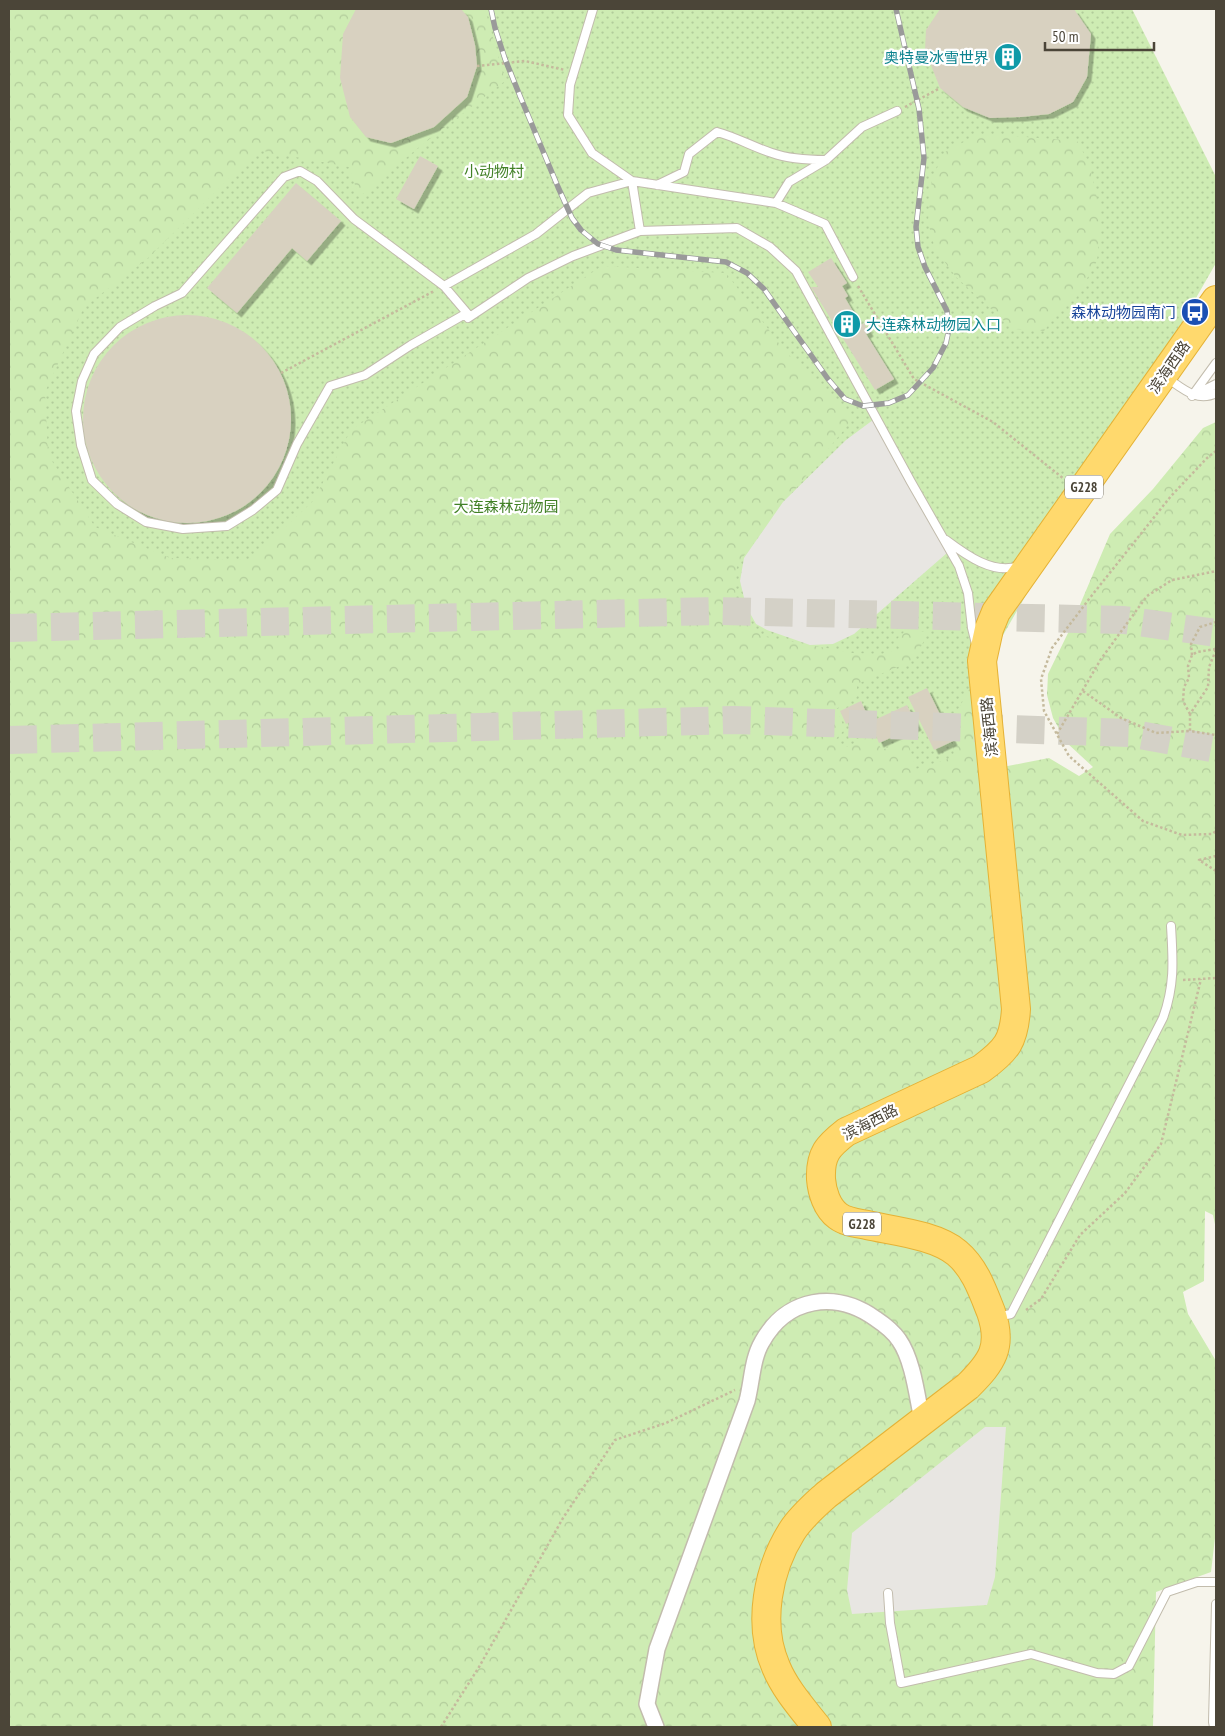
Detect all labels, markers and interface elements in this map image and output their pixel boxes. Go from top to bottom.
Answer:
scale bar [1045,20,1154,52]
text: 50 m [1052,27,1078,46]
building icon: 奥特曼冰雪世界 [993,42,1023,72]
place label: 奥特曼冰雪世界 [884,48,989,67]
park label: 小动物村 [464,162,524,181]
bus stop icon: 森林动物园南门 [1180,297,1210,327]
place label: 森林动物园南门 [1071,303,1176,322]
building icon: 大连森林动物园入口 [832,309,862,339]
place label: 大连森林动物园入口 [866,315,1001,334]
street label: 滨海西路 [1144,337,1194,397]
road number: G228 [1065,476,1103,498]
park label: 大连森林动物园 [453,497,559,516]
street label: 滨海西路 [976,696,1002,758]
street label: 滨海西路 [839,1100,901,1144]
road number: G228 [843,1212,881,1236]

